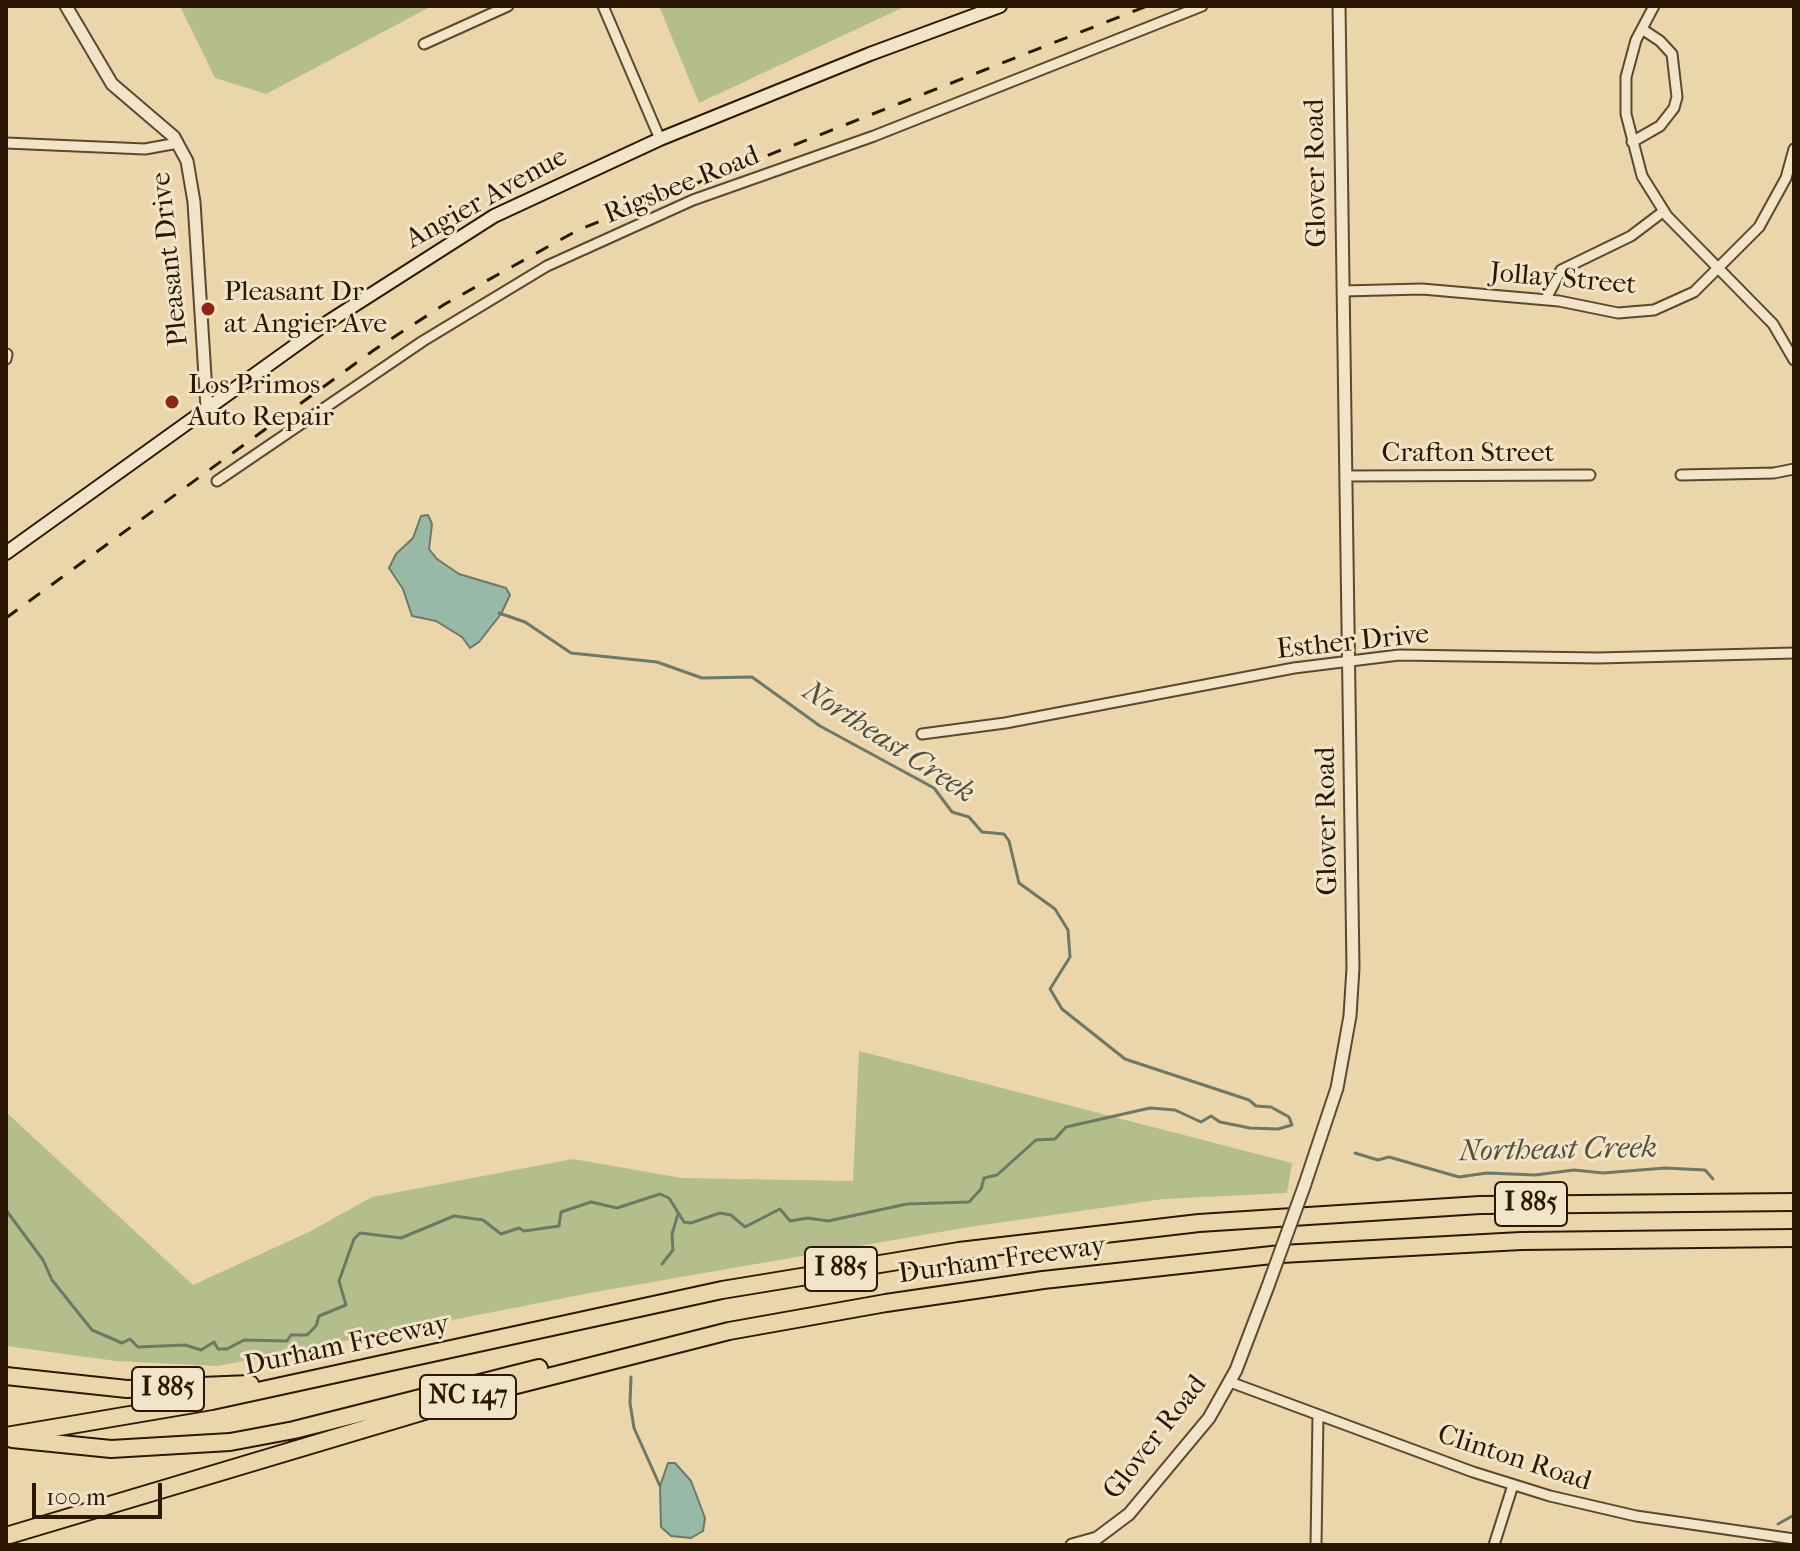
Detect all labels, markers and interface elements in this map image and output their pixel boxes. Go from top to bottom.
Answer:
street label: Glover Road [1299,98,1335,248]
street label: Rigsbee Road [599,140,765,232]
street label: Angier Avenue [400,141,574,257]
street label: Pleasant Drive [145,170,197,348]
street label: Jollay Street [1488,257,1638,303]
place label: Pleasant Dr at Angier Ave [224,276,387,342]
marker: Pleasant Dr at Angier Ave [199,300,217,318]
place label: Los Primos Auto Repair [188,369,334,435]
marker: Los Primos Auto Repair [163,393,181,411]
street label: Crafton Street [1381,437,1555,471]
street label: Esther Drive [1275,618,1431,668]
water label: Northeast Creek [795,674,981,812]
street label: Glover Road [1310,746,1346,896]
water label: Northeast Creek [1459,1131,1657,1171]
road number: I 885 [1495,1182,1567,1226]
street label: Durham Freeway [896,1230,1108,1292]
road number: I 885 [805,1247,877,1291]
street label: Durham Freeway [241,1308,453,1384]
road number: I 885 [132,1367,204,1411]
street label: Glover Road [1097,1369,1215,1507]
road number: NC 147 [420,1375,516,1419]
street label: Clinton Road [1433,1418,1595,1500]
scale bar [36,1467,166,1517]
text: 100 m [46,1483,106,1511]

